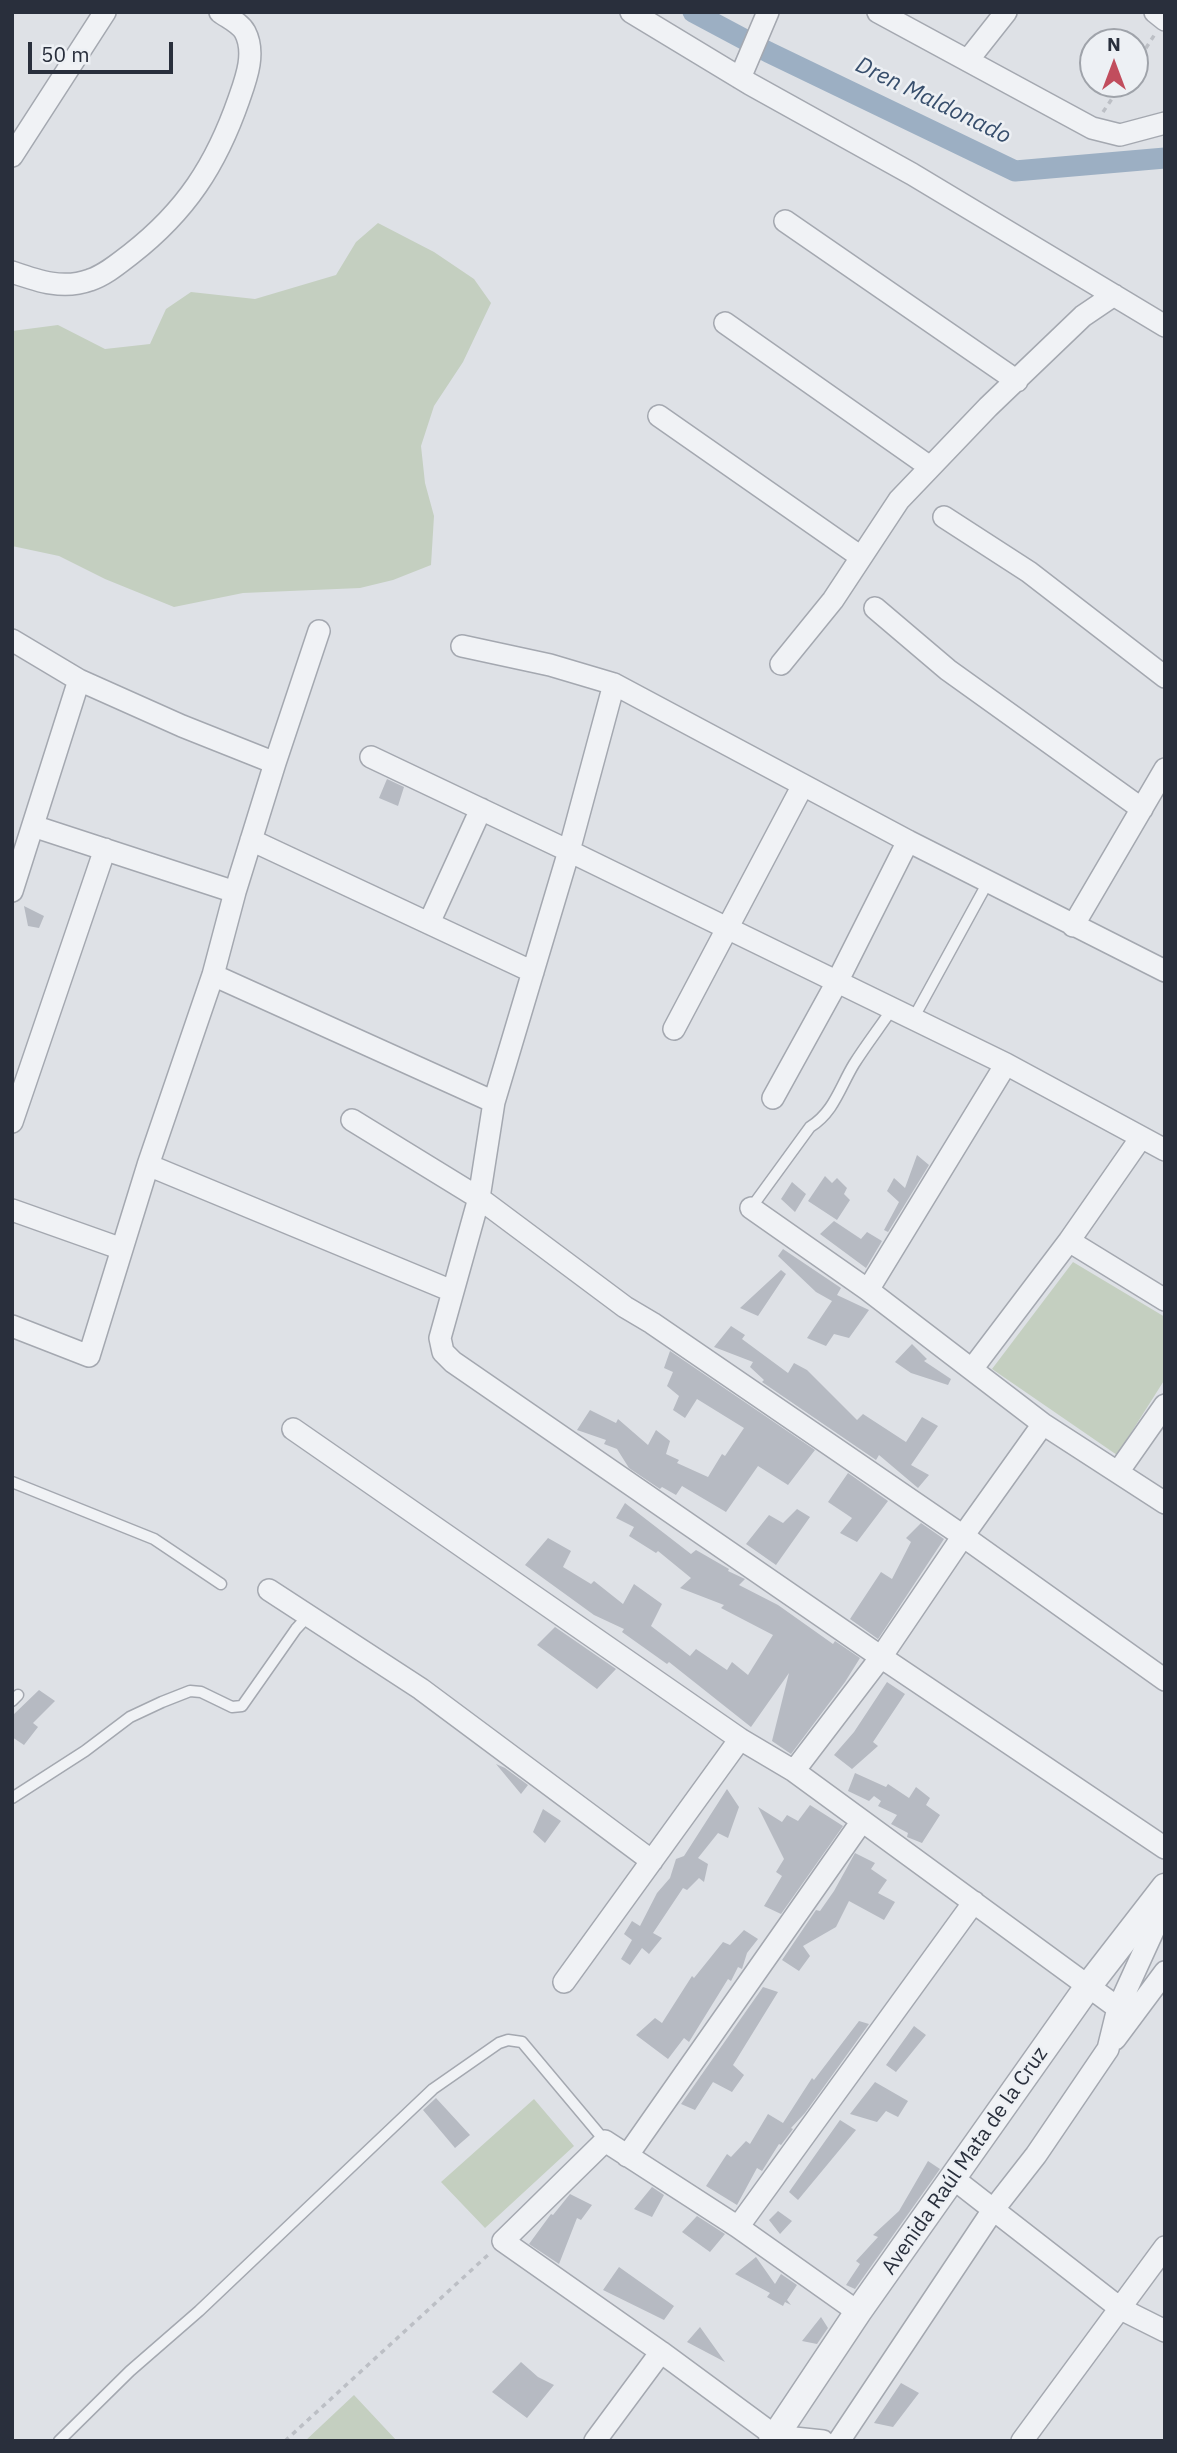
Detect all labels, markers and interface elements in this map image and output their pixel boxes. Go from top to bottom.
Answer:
scale bar [32,28,177,72]
north arrow [1079,28,1149,98]
text: N [1107,32,1121,56]
text: 50 m [41,40,90,68]
water label: Dren Maldonado [851,51,1015,151]
street label: Avenida Raúl Mata de la Cruz [877,2042,1053,2280]

